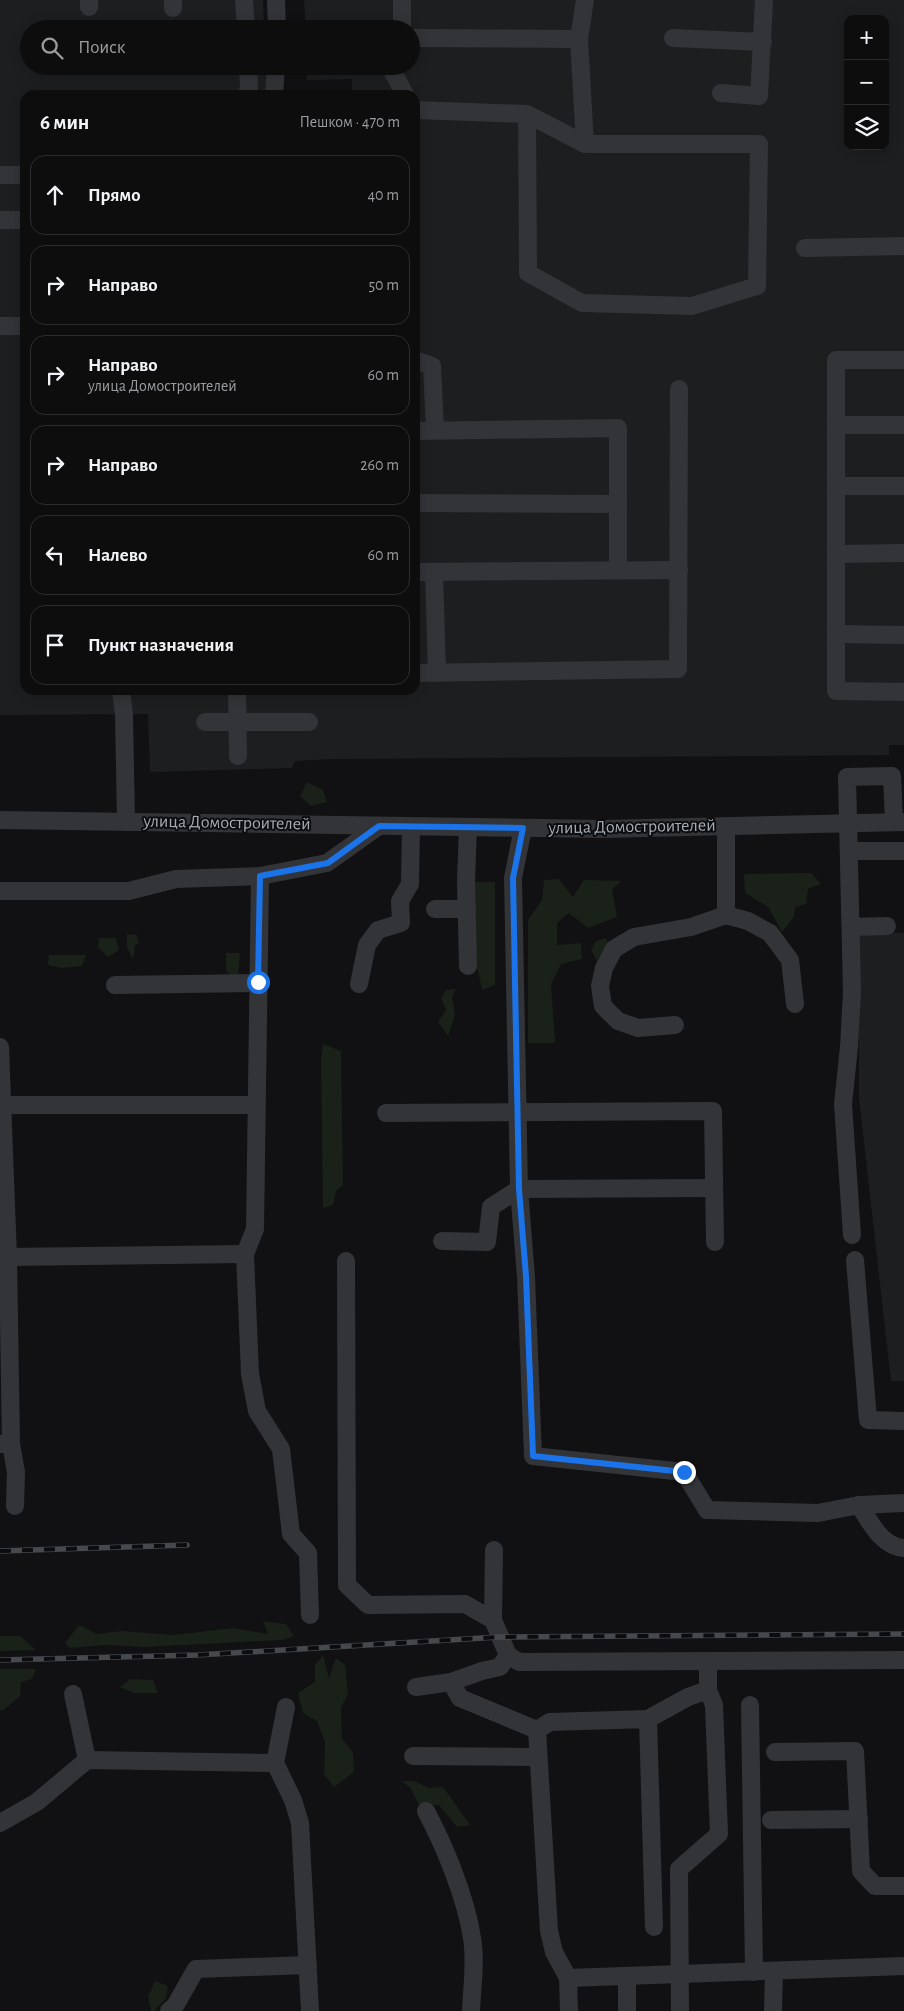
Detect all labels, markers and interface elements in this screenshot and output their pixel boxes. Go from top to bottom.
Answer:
map controls [844,15,889,150]
button: + [844,15,889,60]
search box [20,20,420,75]
icon: search [38,34,66,62]
text: Поиск [78,38,125,57]
button: − [844,60,889,105]
button: layers [844,105,889,150]
text: 6 мин [40,112,89,133]
text: Пешком · 470 m [299,114,400,130]
icon: ahead [41,181,69,209]
text: Прямо [88,186,141,205]
text: 40 m [367,187,399,203]
icon: right [41,271,69,299]
text: Направо [88,276,158,295]
text: 50 m [368,277,399,293]
text: Направо [88,356,158,375]
icon: right [41,361,69,389]
text: 60 m [368,367,399,383]
text: улица Домостроителей [88,378,237,394]
icon: right [41,451,69,479]
text: Направо [88,456,158,475]
text: 260 m [360,457,399,473]
icon: left [41,541,69,569]
text: Налево [88,546,147,565]
text: 60 m [368,547,399,563]
icon: arrive [41,631,69,659]
text: Пункт назначения [88,636,234,655]
street label: улица Домостроителей [142,813,311,833]
street label: улица Домостроителей [547,817,716,837]
route start [247,971,270,994]
route end [673,1461,696,1484]

